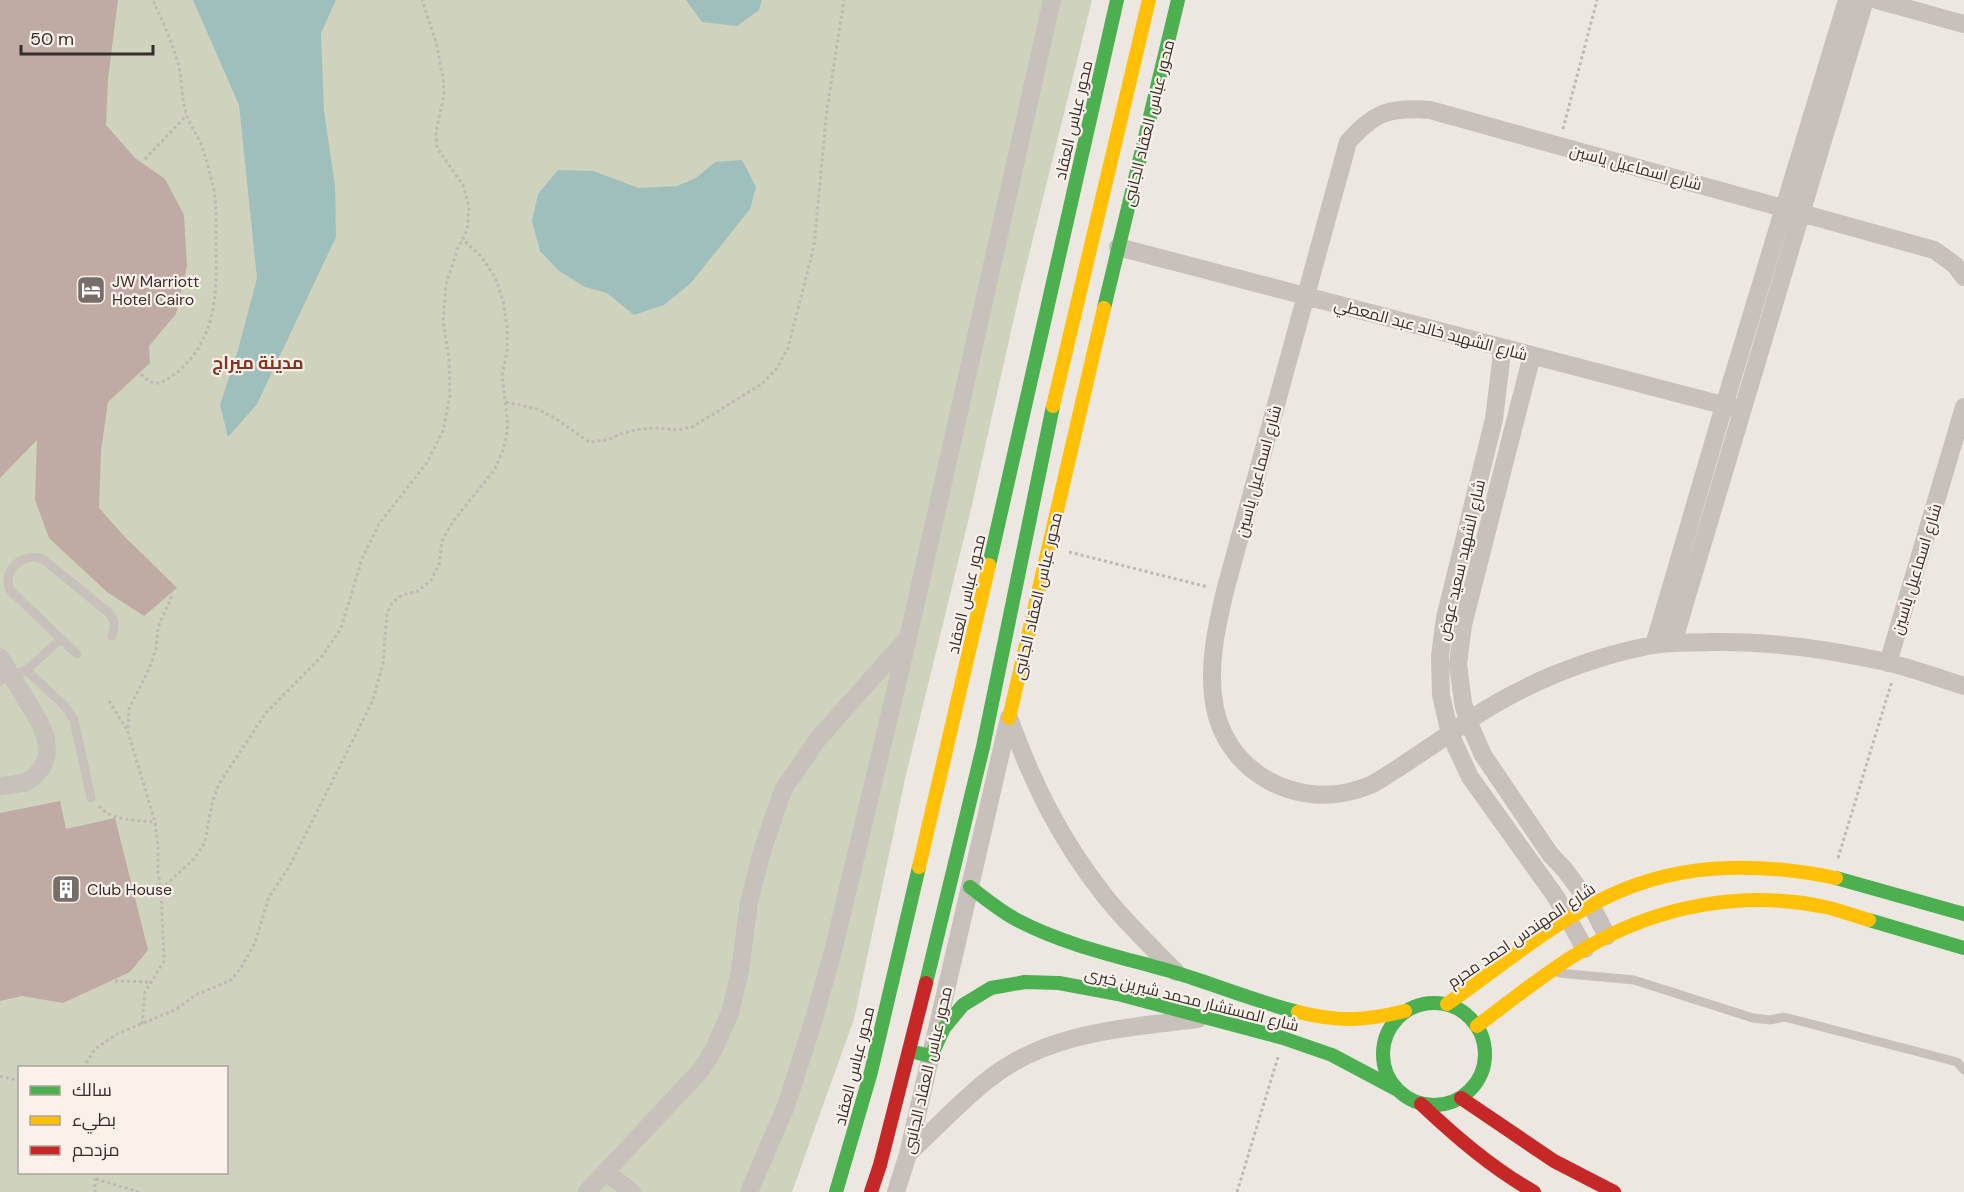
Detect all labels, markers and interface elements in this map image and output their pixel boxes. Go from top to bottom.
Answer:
scale bar [21,18,153,56]
text: 50 m [30,27,74,51]
street label: محور عباس العقاد الجانبى [1118,38,1179,209]
street label: محور عباس العقاد [1050,58,1097,182]
street label: شارع اسماعيل ياسين [1567,140,1704,196]
place label: JW Marriott Hotel Cairo [112,271,199,310]
hotel icon: JW Marriott Hotel Cairo [75,274,107,306]
street label: شارع الشهيد خالد عبد المعطي [1331,294,1530,368]
district label: مدينة ميراج [212,351,304,375]
street label: شارع اسماعيل ياسين [1231,403,1287,540]
street label: شارع الشهيد سعيد عوض [1433,478,1491,643]
street label: شارع اسماعيل ياسين [1887,501,1947,638]
street label: محور عباس العقاد الجانبى [1008,510,1067,682]
street label: محور عباس العقاد [943,532,990,656]
building icon: Club House [50,873,82,905]
street label: شارع المهندس احمد محرم [1443,878,1600,994]
place label: Club House [87,879,172,900]
street label: شارع المستشار محمد شيرين خيرى [1082,963,1301,1037]
street label: محور عباس العقاد الجانبى [898,984,957,1156]
street label: محور عباس العقاد [830,1005,879,1128]
legend [18,1066,228,1174]
text: سالك [72,1078,112,1102]
text: بطيء [72,1108,116,1134]
text: مزدحم [72,1138,120,1162]

